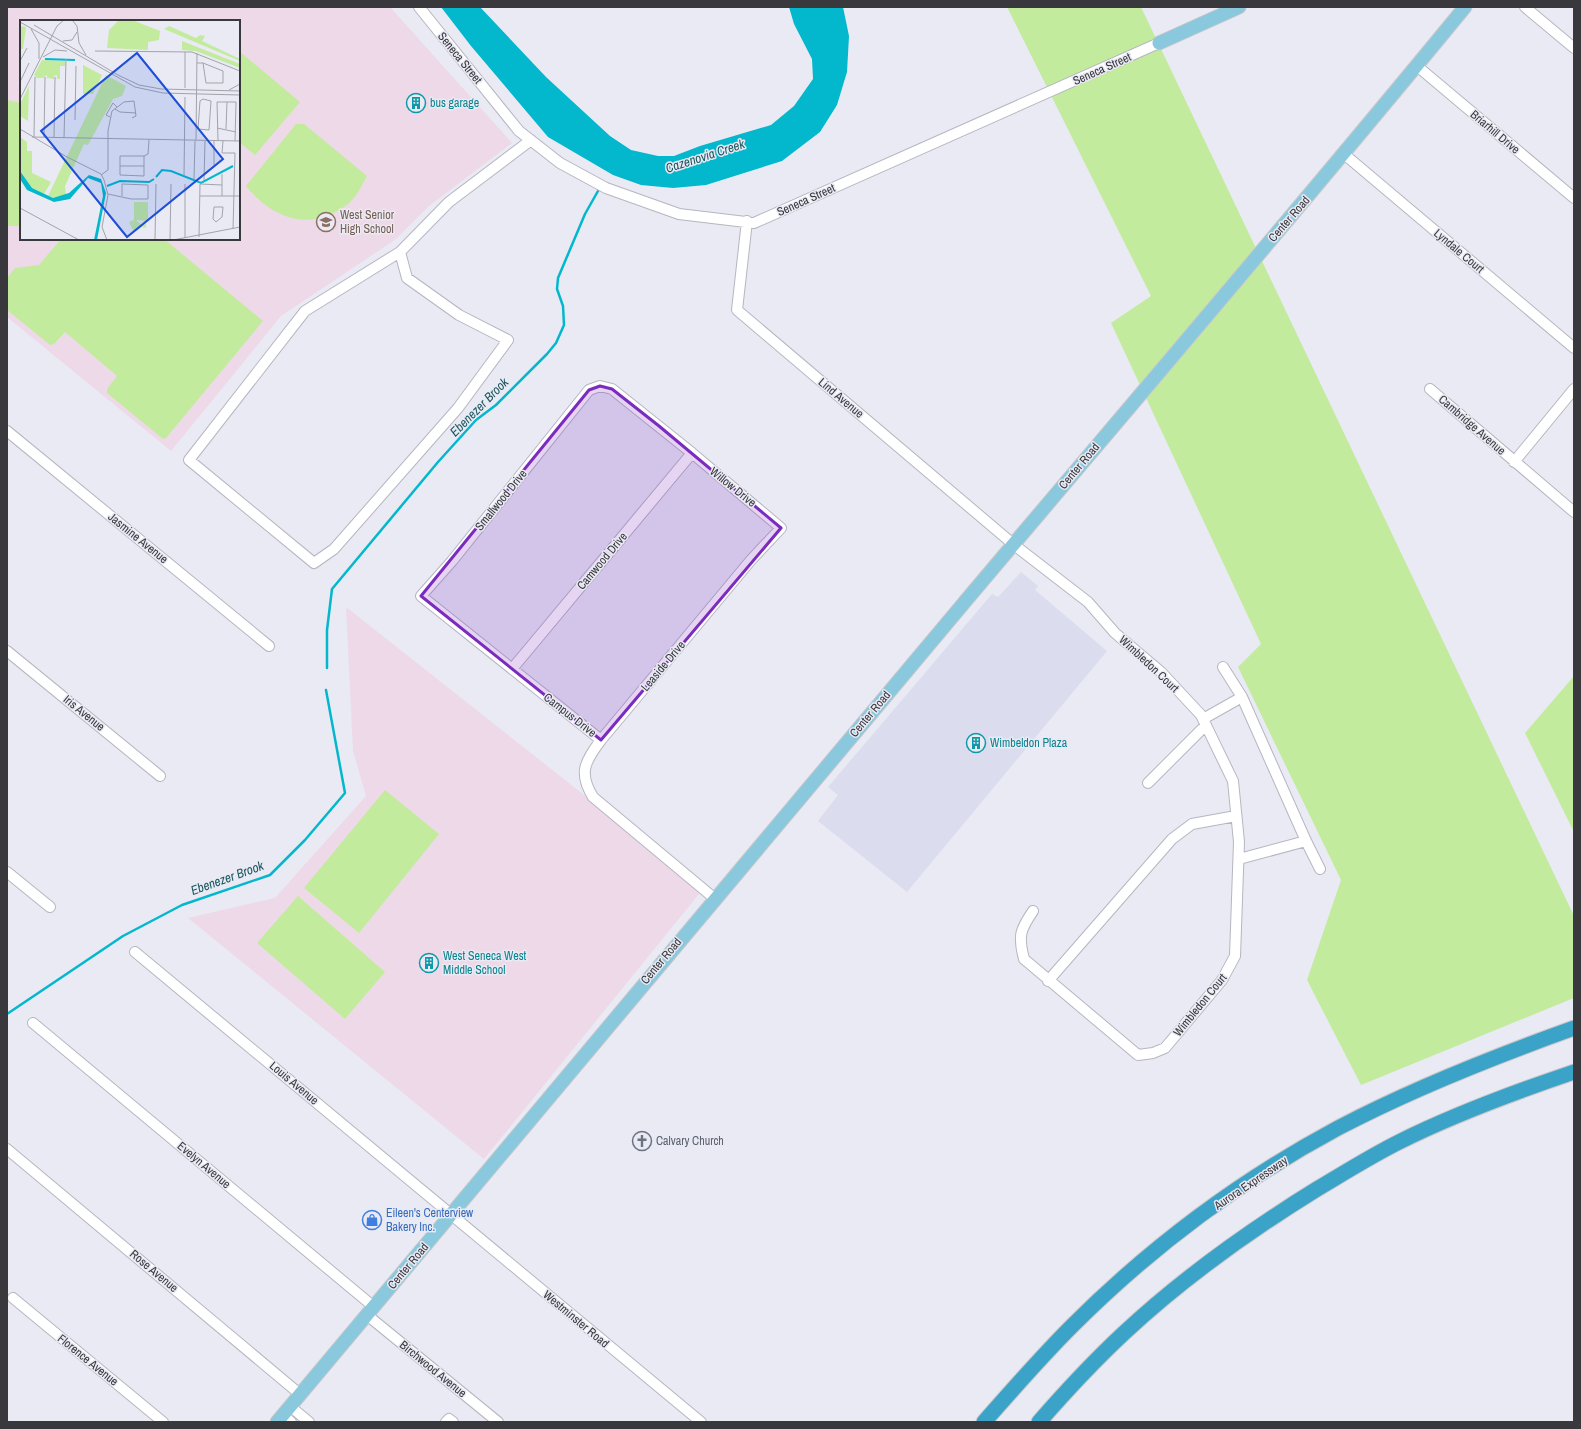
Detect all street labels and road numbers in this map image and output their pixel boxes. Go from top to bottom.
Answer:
street label: Seneca Street [434,29,486,87]
street label: Seneca Street [1070,49,1134,89]
street label: Briarhill Drive [1467,107,1523,157]
street label: Seneca Street [774,180,838,220]
street label: Center Road [1265,193,1313,245]
street label: Lyndale Court [1431,225,1488,277]
street label: Lind Avenue [815,374,867,422]
street label: Cambridge Avenue [1435,391,1509,459]
street label: Center Road [1055,439,1103,493]
street label: Willow Drive [707,463,759,511]
street label: Smallwood Drive [471,466,531,534]
street label: Jasmine Avenue [105,509,171,567]
street label: Camwood Drive [573,529,631,593]
street label: Wimbledon Court [1116,632,1183,696]
street label: Leaside Drive [637,637,689,695]
street label: Center Road [846,687,894,741]
street label: Campus Drive [540,689,600,741]
street label: Iris Avenue [60,691,108,735]
street label: Center Road [637,934,685,988]
street label: Wimbledon Court [1170,970,1230,1040]
street label: Louis Avenue [266,1058,322,1108]
street label: Evelyn Avenue [174,1138,234,1192]
street label: Aurora Expressway [1210,1152,1291,1214]
street label: Center Road [384,1239,432,1293]
street label: Rose Avenue [126,1246,182,1296]
street label: Westminster Road [540,1287,612,1351]
street label: Florence Avenue [54,1331,122,1389]
street label: Birchwood Avenue [396,1337,470,1401]

